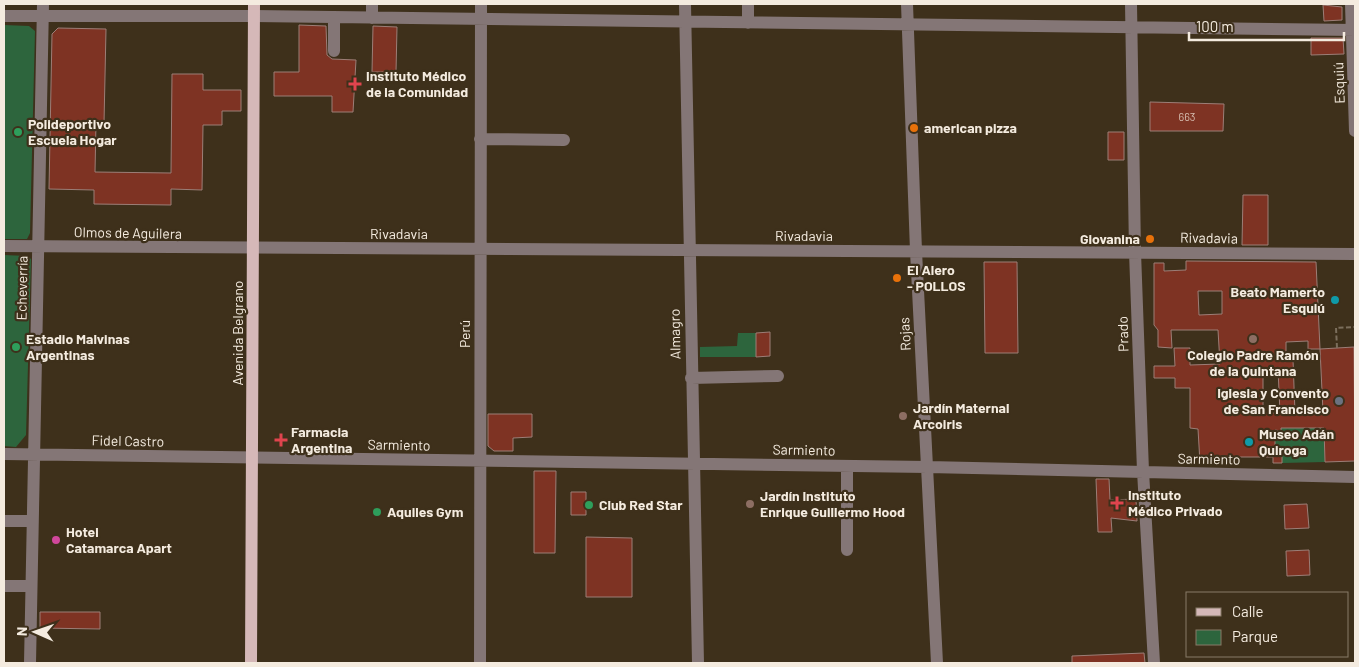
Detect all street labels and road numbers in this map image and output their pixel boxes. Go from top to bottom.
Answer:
street label: Esquiú [1329,62,1348,104]
street label: Olmos de Aguilera [74,223,182,242]
street label: Rivadavia [370,225,428,242]
street label: Rivadavia [775,227,833,244]
street label: Rivadavia [1180,228,1238,247]
street label: Echeverría [12,256,31,320]
street label: Avenida Belgrano [229,281,246,385]
street label: Almagro [666,309,683,359]
street label: Prado [1113,316,1132,352]
street label: Rojas [895,317,914,351]
street label: Perú [456,320,473,348]
street label: Fidel Castro [92,431,164,450]
street label: Sarmiento [367,435,431,454]
street label: Sarmiento [772,440,836,459]
street label: Sarmiento [1177,449,1241,468]

